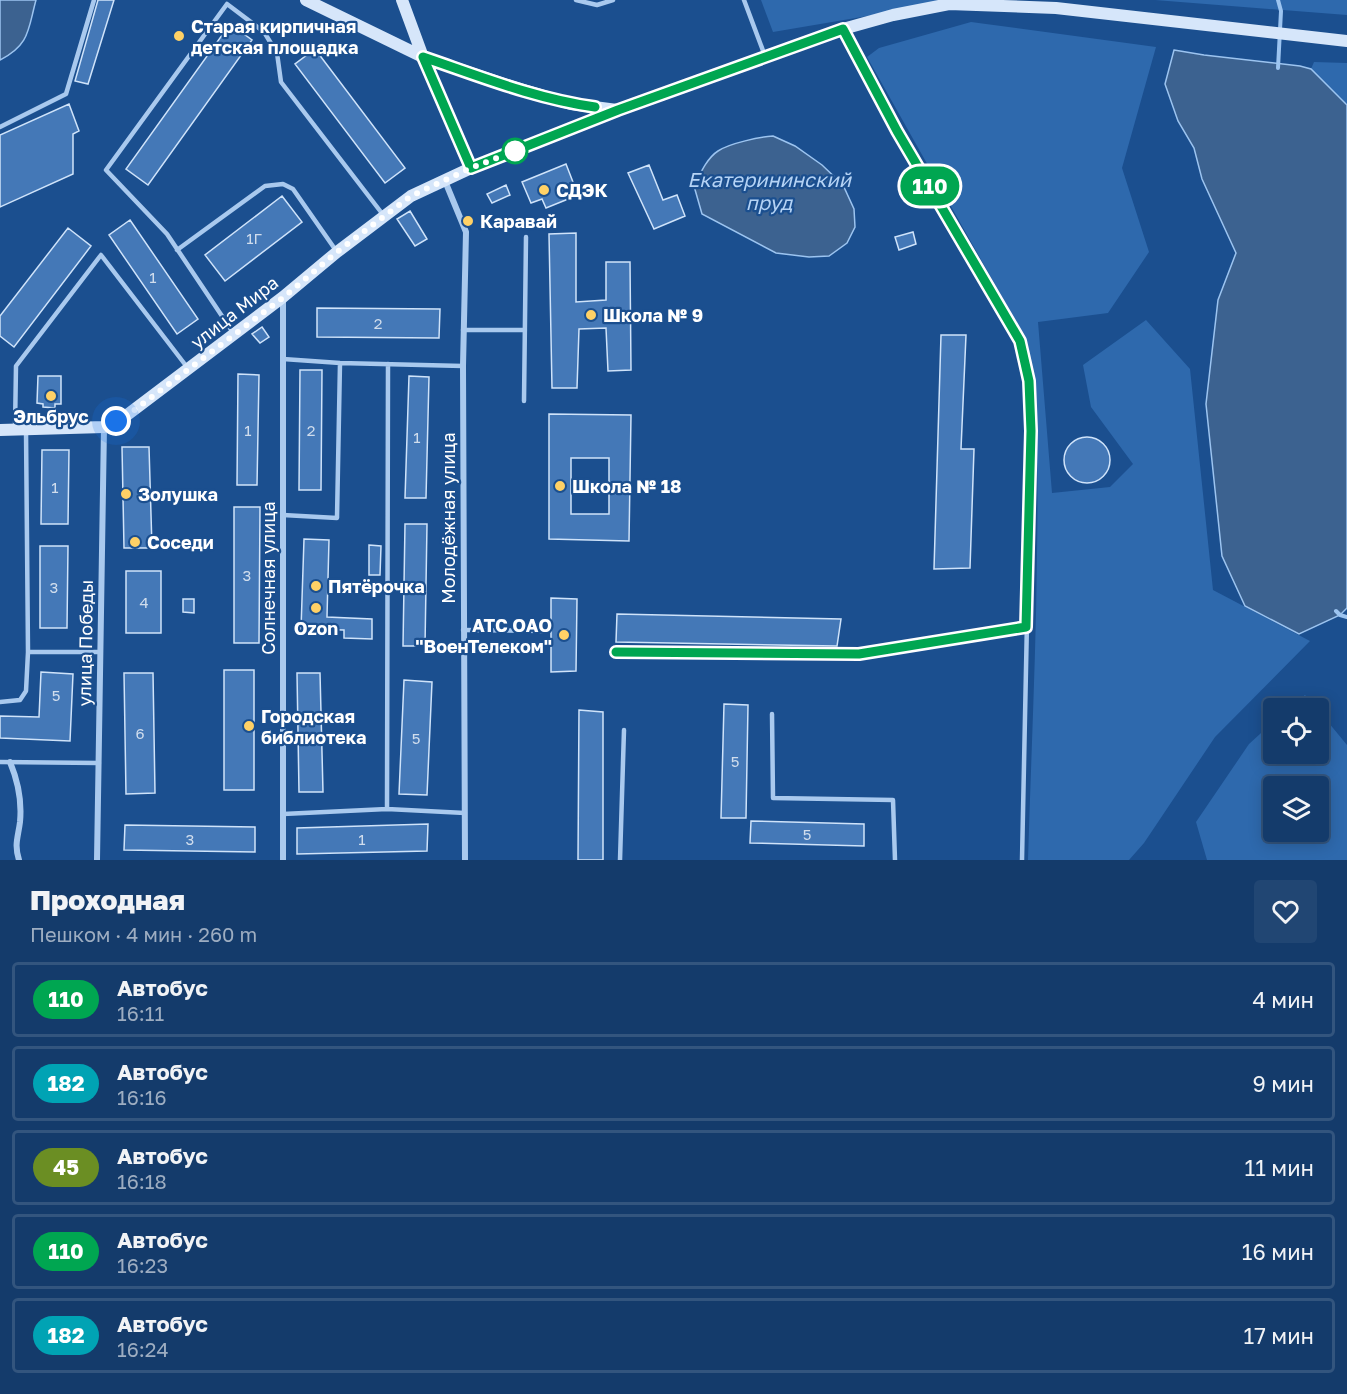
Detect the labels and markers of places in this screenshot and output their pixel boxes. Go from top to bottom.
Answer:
place label: Старая кирпичная детская площадка [191,15,359,58]
marker: Старая кирпичная детская площадка [172,29,186,43]
unlabelled marker [502,138,528,164]
place label: СДЭК [556,179,608,201]
marker: СДЭК [537,183,551,197]
place label: Каравай [480,210,557,232]
marker: Каравай [461,214,475,228]
place label: Школа № 9 [603,304,703,326]
marker: Школа № 9 [584,308,598,322]
marker: Эльбрус [44,389,58,403]
place label: Эльбрус [13,405,89,427]
place label: Школа № 18 [572,475,682,497]
marker: Школа № 18 [553,479,567,493]
place label: Золушка [138,483,218,505]
marker: Золушка [119,487,133,501]
place label: Соседи [147,531,214,553]
marker: Соседи [128,535,142,549]
place label: Пятёрочка [328,575,425,597]
marker: Пятёрочка [309,579,323,593]
marker: Ozon [309,601,323,615]
place label: АТС ОАО "ВоенТелеком" [415,614,552,657]
place label: Ozon [294,617,338,639]
marker: АТС ОАО "ВоенТелеком" [557,628,571,642]
place label: Городская библиотека [261,705,366,748]
marker: Городская библиотека [242,719,256,733]

